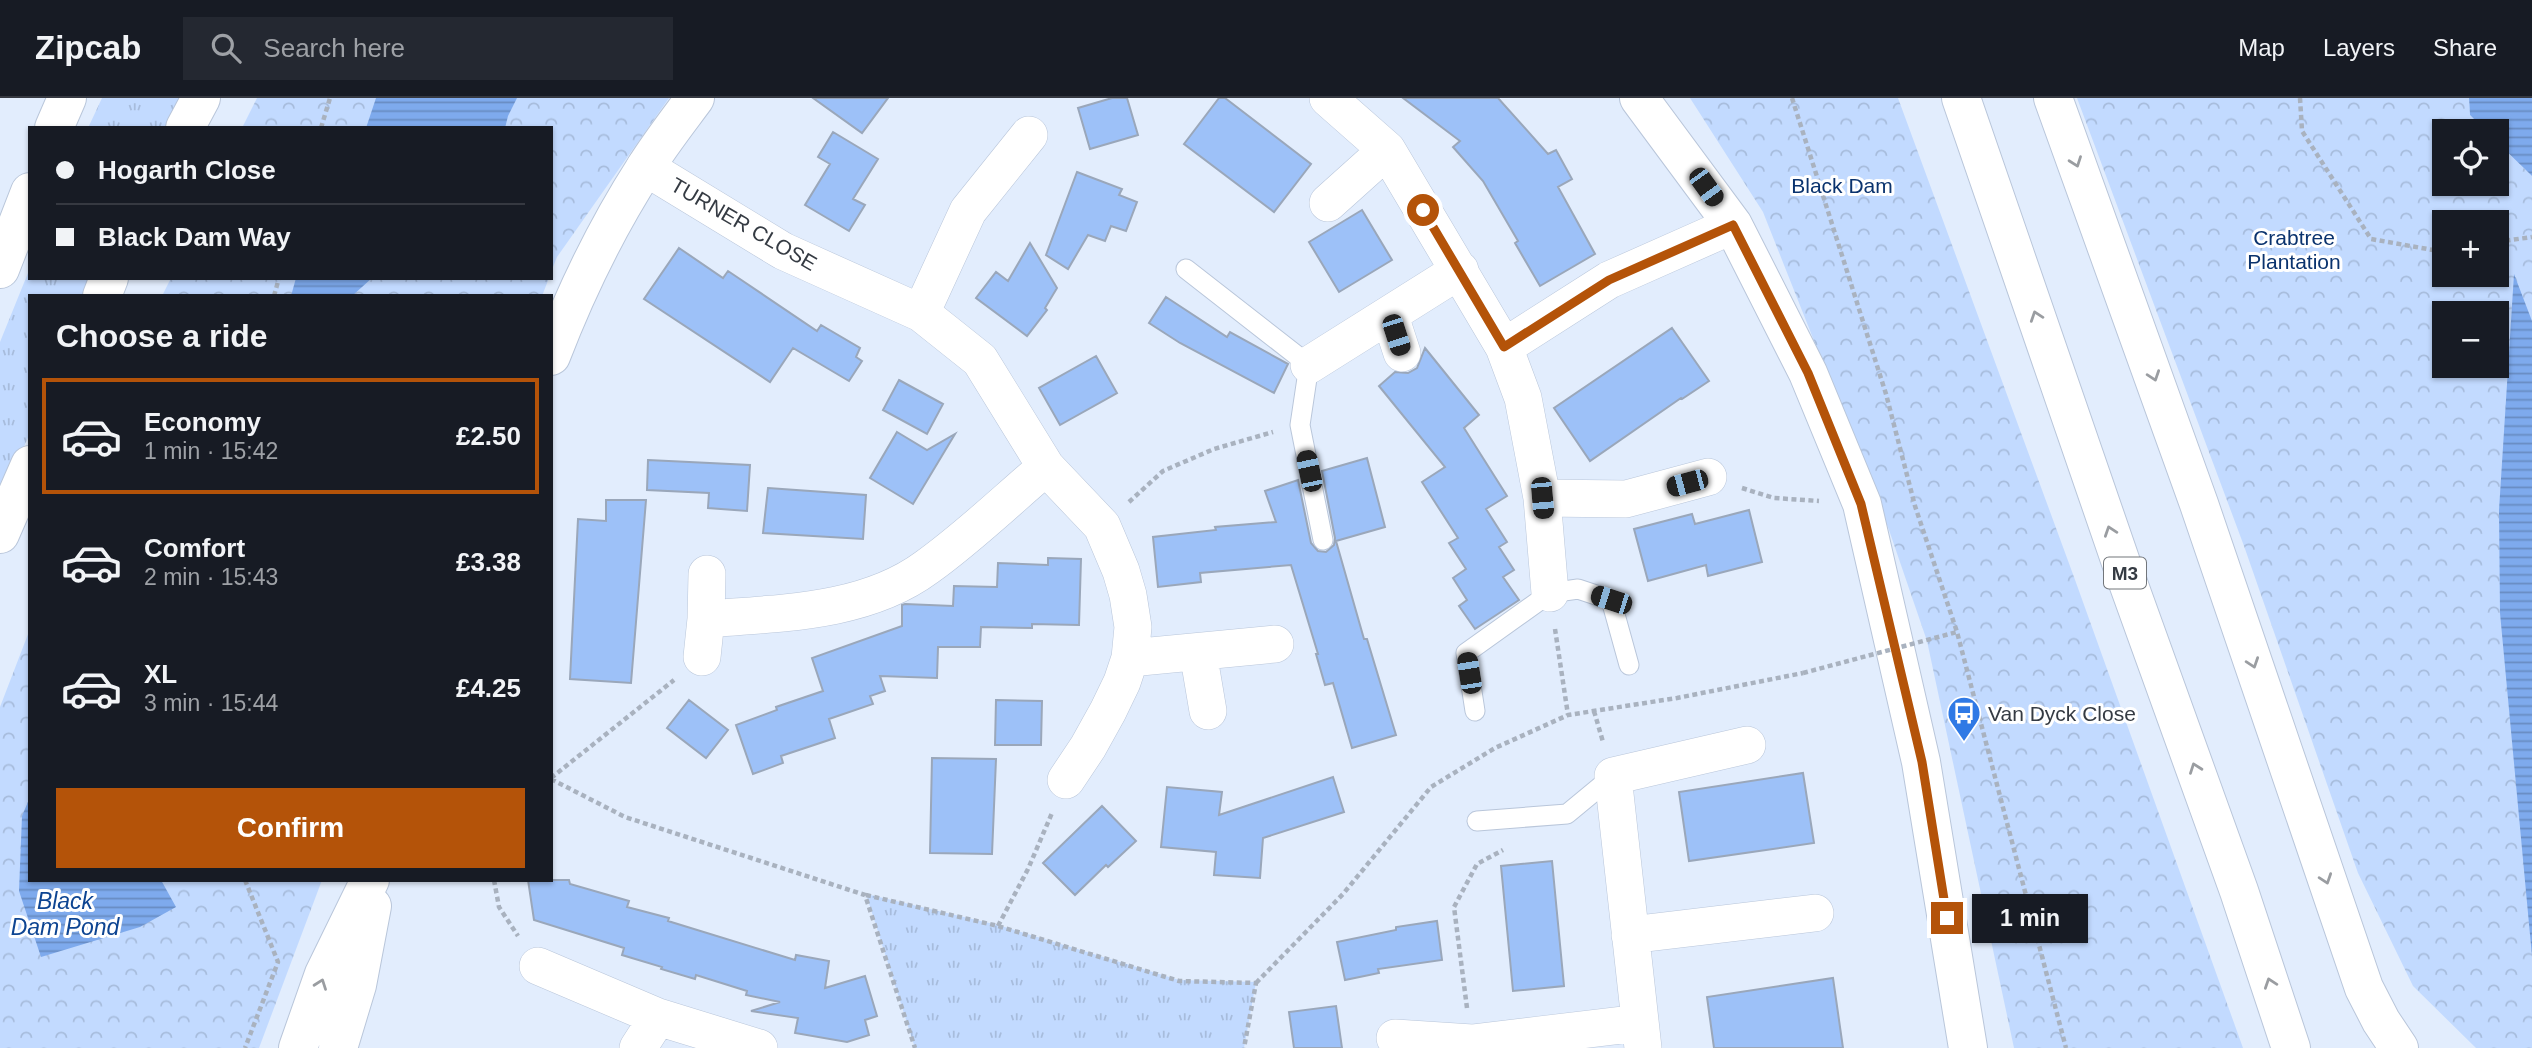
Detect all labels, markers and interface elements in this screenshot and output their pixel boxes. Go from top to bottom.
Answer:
search box [183,17,673,80]
text: Zipcab [35,29,141,66]
icon: search [207,29,245,67]
text: Search here [263,33,405,63]
text: Map [2238,34,2285,61]
text: Layers [2323,34,2395,61]
text: Share [2433,34,2497,61]
map controls [2432,119,2509,378]
button: locate [2432,119,2509,196]
text: Hogarth Close [98,155,276,185]
one-way arrow [2068,156,2082,168]
car [1686,164,1727,210]
street label: TURNER CLOSE [667,173,821,275]
park label: Black Dam [1791,174,1893,197]
route start [1407,194,1439,226]
button: + [2432,210,2509,287]
text: Black Dam Way [98,222,291,252]
park label: Crabtree Plantation [2247,226,2341,273]
button: − [2432,301,2509,378]
one-way arrow [2030,310,2044,322]
car [1380,312,1413,358]
text: Choose a ride [56,318,268,354]
one-way arrow [2146,369,2160,382]
icon: car [60,405,123,468]
text: Economy [144,407,261,437]
text: £2.50 [456,421,521,451]
text: 1 min · 15:42 [144,438,278,464]
car [1295,448,1324,494]
car [1664,467,1711,499]
car [1530,476,1555,520]
one-way arrow [2104,525,2118,538]
icon: car [60,531,123,594]
text: Comfort [144,533,245,563]
text: £3.38 [456,547,521,577]
road number: M3 [2104,558,2146,588]
text: 2 min · 15:43 [144,564,278,590]
car [1588,584,1635,616]
car [1456,651,1483,695]
icon: car [60,657,123,720]
one-way arrow [2245,657,2259,669]
text: XL [144,659,177,689]
text: £4.25 [456,673,521,703]
text: 3 min · 15:44 [144,690,278,716]
bus stop icon: Van Dyck Close [1945,694,1983,743]
place label: Van Dyck Close [1988,702,2136,725]
one-way arrow [2189,763,2203,775]
button: Confirm [56,788,525,868]
one-way arrow [2318,872,2332,884]
water label: Black Dam Pond [11,888,121,940]
callout: 1 min [1972,894,2087,942]
route end [1931,902,1963,934]
text: 1 min [2000,905,2060,931]
one-way arrow [2264,977,2278,990]
one-way arrow [313,978,327,990]

